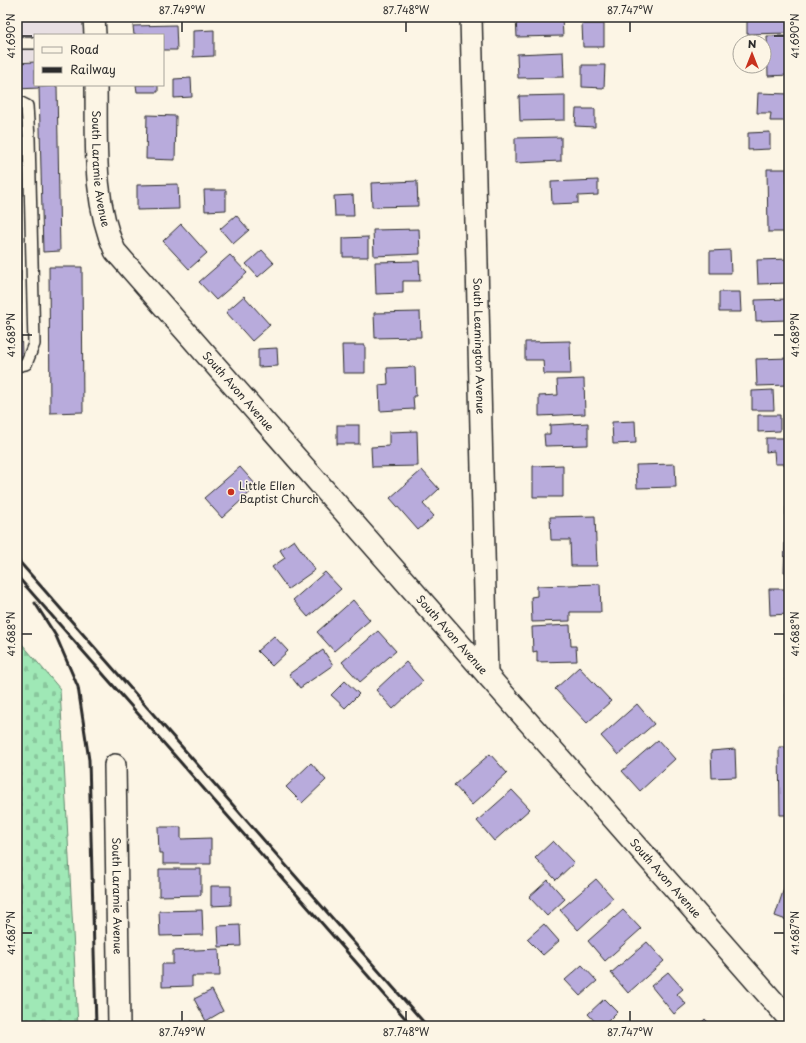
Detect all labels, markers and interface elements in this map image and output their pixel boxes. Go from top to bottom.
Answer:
text: 87.749°W [159,2,206,17]
text: 87.748°W [383,2,430,17]
text: 87.747°W [607,2,654,17]
text: 41.690°N [3,13,18,58]
text: 41.690°N [787,13,802,58]
legend [34,34,164,86]
north arrow [732,34,772,74]
text: N [748,35,757,52]
text: Road [70,40,99,58]
text: Railway [70,60,116,78]
street label: South Laramie Avenue [88,110,115,229]
street label: South Leamington Avenue [469,277,490,414]
text: 41.689°N [3,313,18,357]
text: 41.689°N [787,313,802,357]
street label: South Avon Avenue [199,347,278,434]
place label: Little Ellen Baptist Church [239,477,319,507]
marker: Little Ellen Baptist Church [226,487,236,497]
street label: South Avon Avenue [413,591,492,678]
text: 41.688°N [3,611,18,656]
text: 41.688°N [787,611,802,656]
street label: South Avon Avenue [626,834,706,922]
street label: South Laramie Avenue [108,837,127,955]
text: 41.687°N [3,911,18,955]
text: 41.687°N [787,911,802,955]
text: 87.749°W [159,1024,206,1039]
text: 87.748°W [383,1024,430,1039]
text: 87.747°W [607,1024,654,1039]

